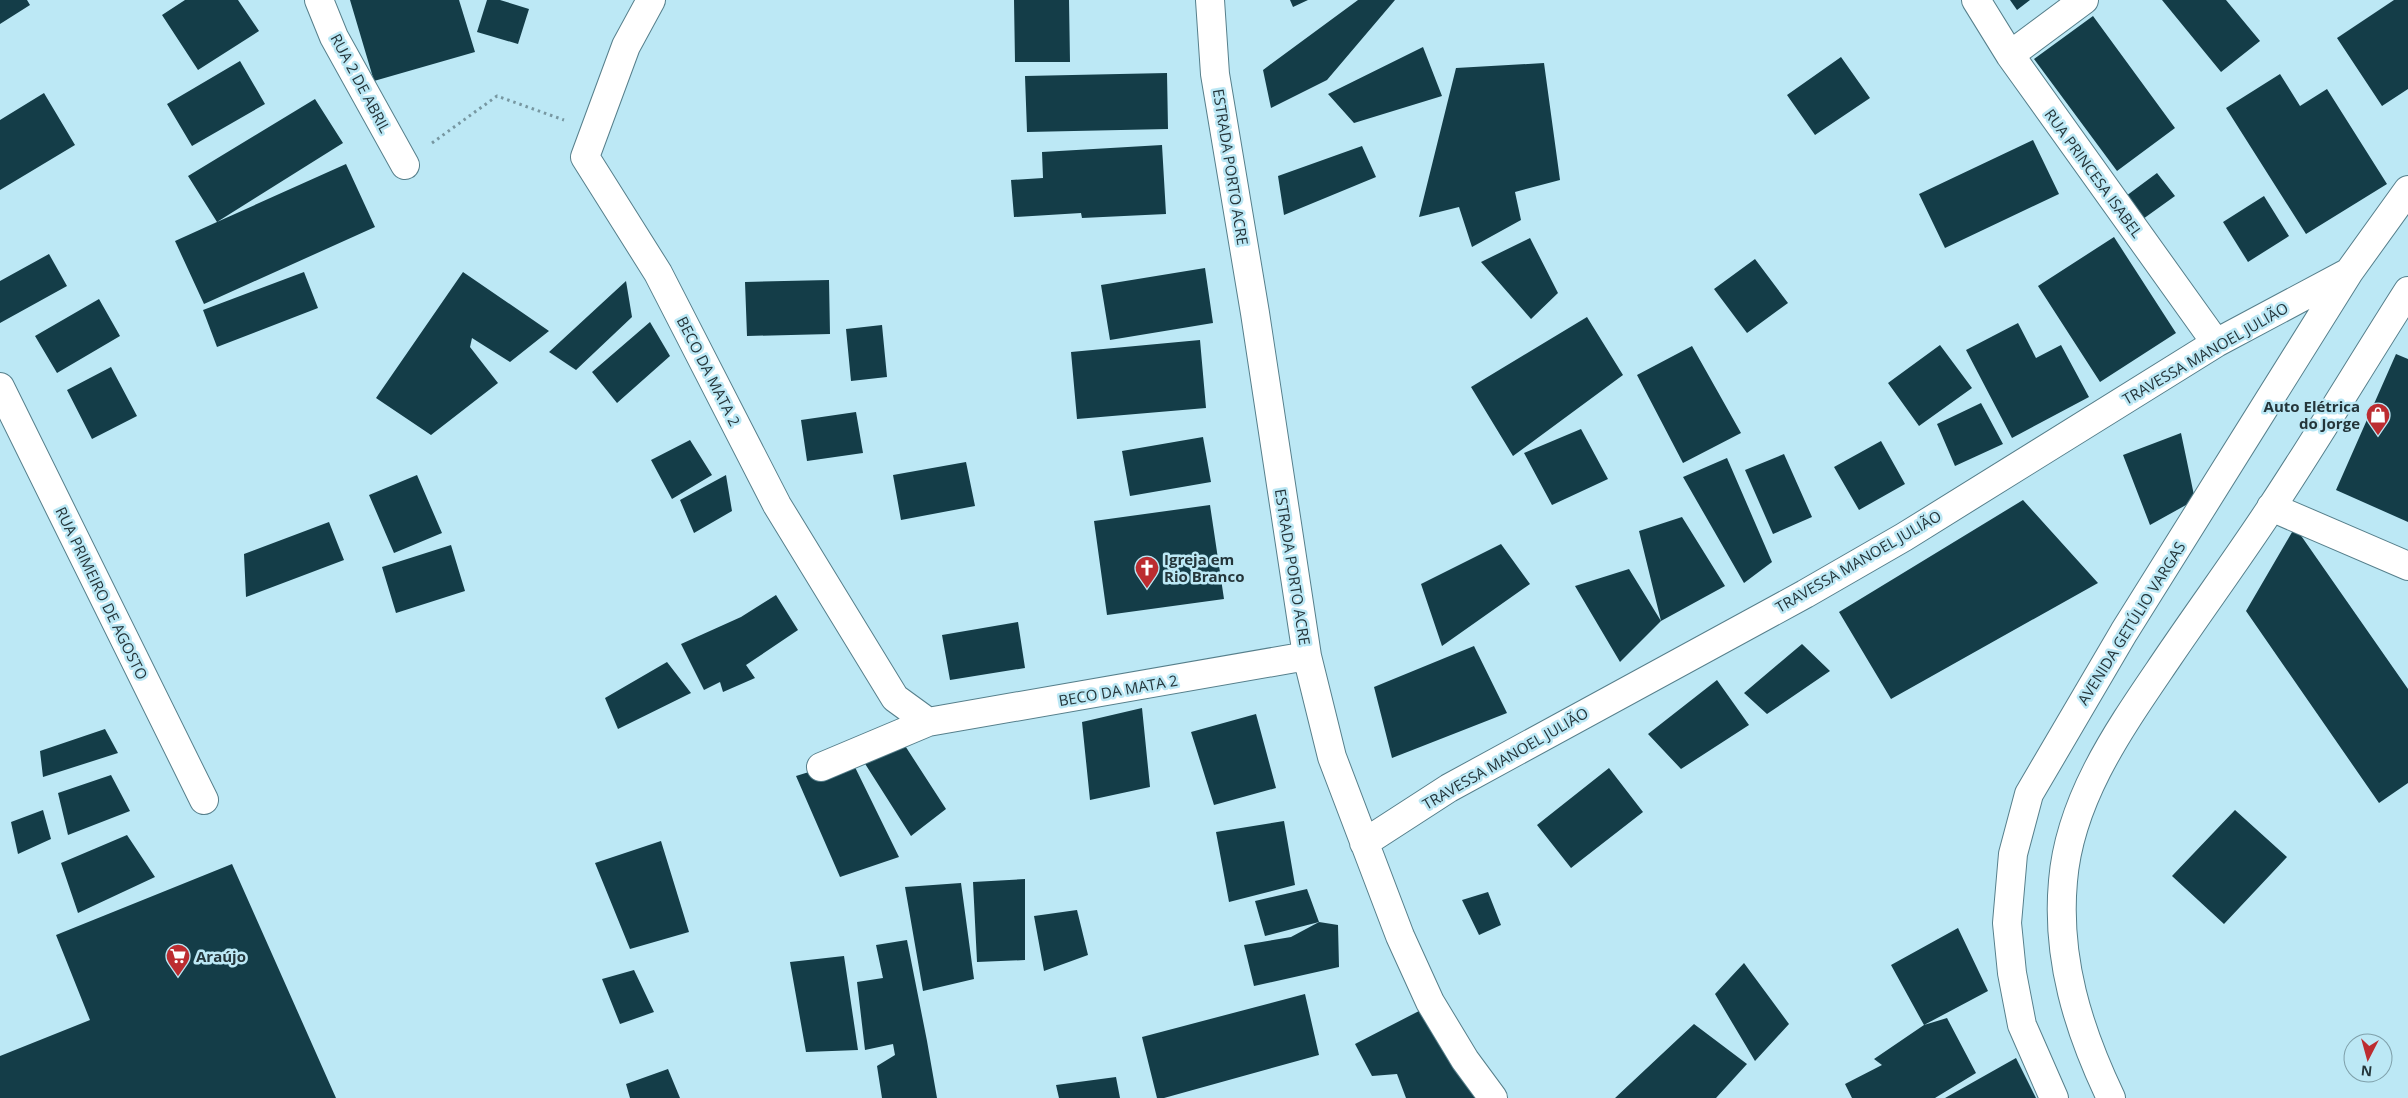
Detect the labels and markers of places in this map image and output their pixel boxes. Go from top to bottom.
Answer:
place label: Auto Elétrica do Jorge [2264,396,2360,433]
shop icon: Auto Elétrica do Jorge [2365,402,2391,436]
place label: Igreja em Rio Branco [1164,549,1244,586]
church icon: Igreja em Rio Branco [1134,555,1160,589]
supermarket icon: Araújo [165,943,191,977]
place label: Araújo [196,946,246,966]

